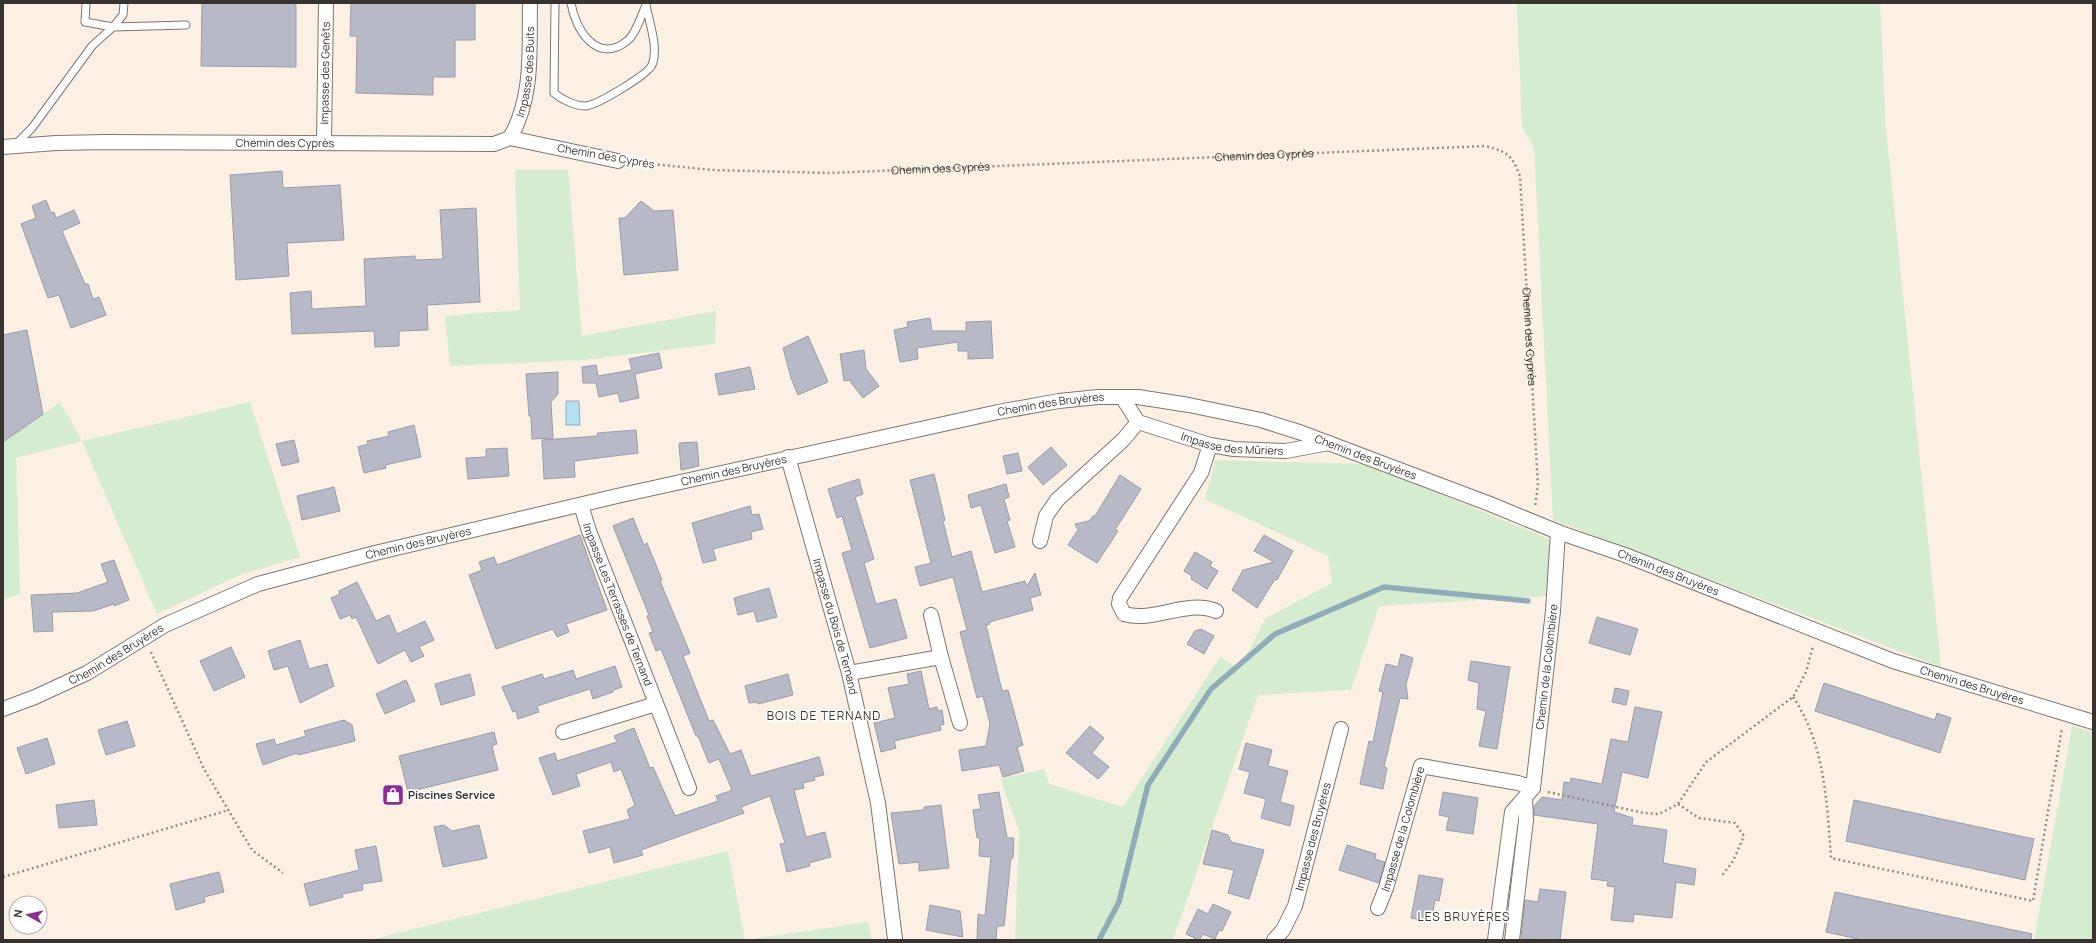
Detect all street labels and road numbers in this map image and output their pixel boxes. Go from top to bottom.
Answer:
street label: Impasse des Genêts [316,21,333,125]
street label: Impasse des Buits [512,26,537,119]
street label: Chemin des Cyprès [235,135,334,150]
street label: Chemin des Cyprès [556,140,656,171]
street label: Chemin des Cyprès [1215,145,1314,164]
street label: Chemin des Cyprès [891,158,990,177]
street label: Chemin des Cyprès [1519,287,1540,386]
street label: Chemin des Bruyères [996,389,1105,419]
street label: Impasse des Mûriers [1179,428,1284,458]
street label: Chemin des Bruyères [1313,431,1419,483]
street label: Chemin des Bruyères [679,451,788,489]
street label: Impasse Les Terrasses de Ternand [580,521,657,688]
street label: Chemin des Bruyères [364,523,472,562]
street label: Chemin des Bruyères [1616,545,1722,599]
street label: Impasse du Bois de Ternand [810,556,862,696]
street label: Chemin de la Colombière [1532,603,1560,730]
street label: Chemin des Bruyères [66,620,166,687]
street label: Chemin des Bruyères [1918,662,2026,708]
street label: Impasse de la Colombière [1377,764,1428,894]
street label: Impasse des Bruyères [1291,781,1334,892]

